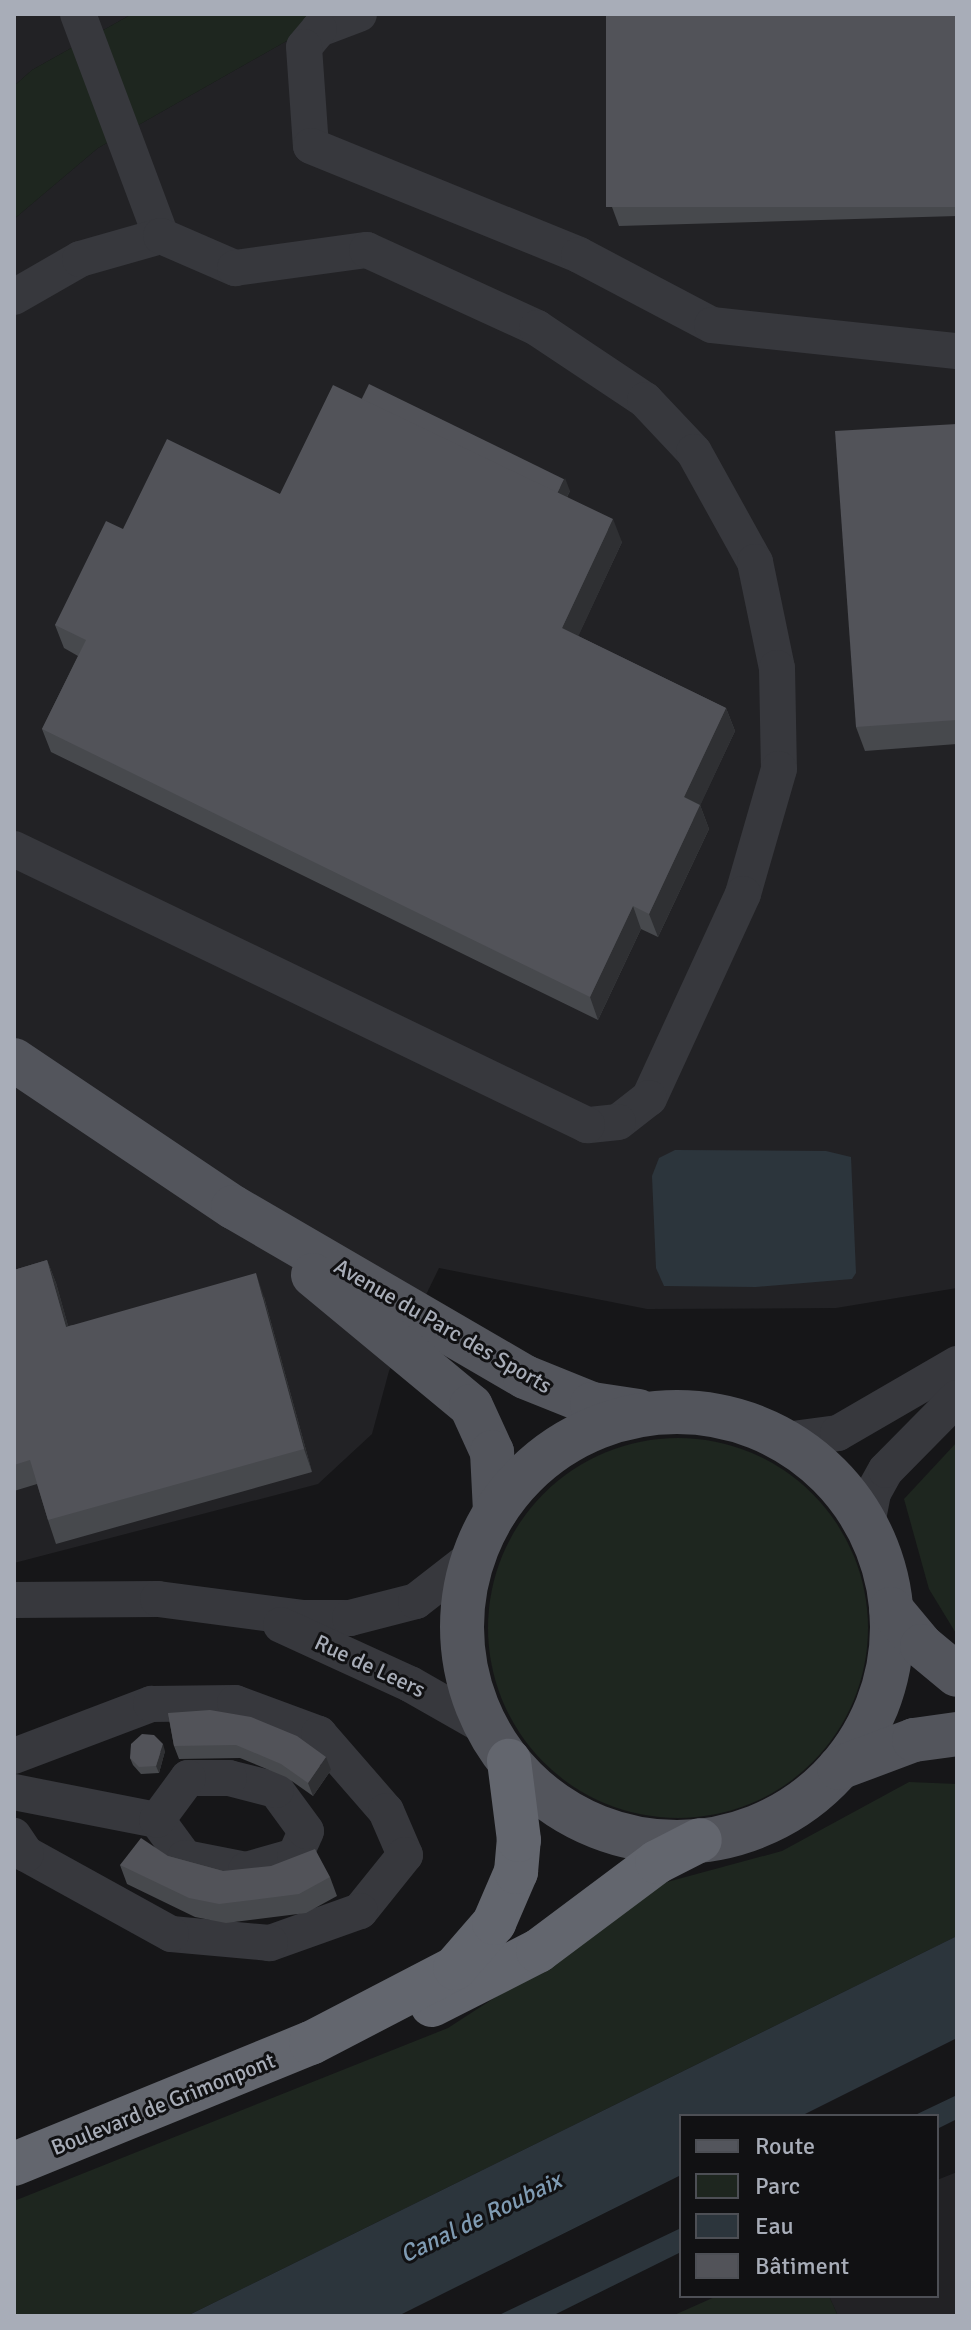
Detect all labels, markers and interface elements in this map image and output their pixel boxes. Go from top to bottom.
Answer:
street label: Avenue du Parc des Sports [330,1253,556,1399]
street label: Rue de Leers [311,1629,429,1703]
street label: Boulevard de Grimonpont [47,2047,279,2161]
legend [679,2114,939,2298]
text: Route [755,2131,815,2161]
water label: Canal de Roubaix [396,2166,566,2270]
text: Parc [755,2171,800,2201]
text: Eau [755,2211,794,2241]
text: Bâtiment [755,2251,849,2281]

